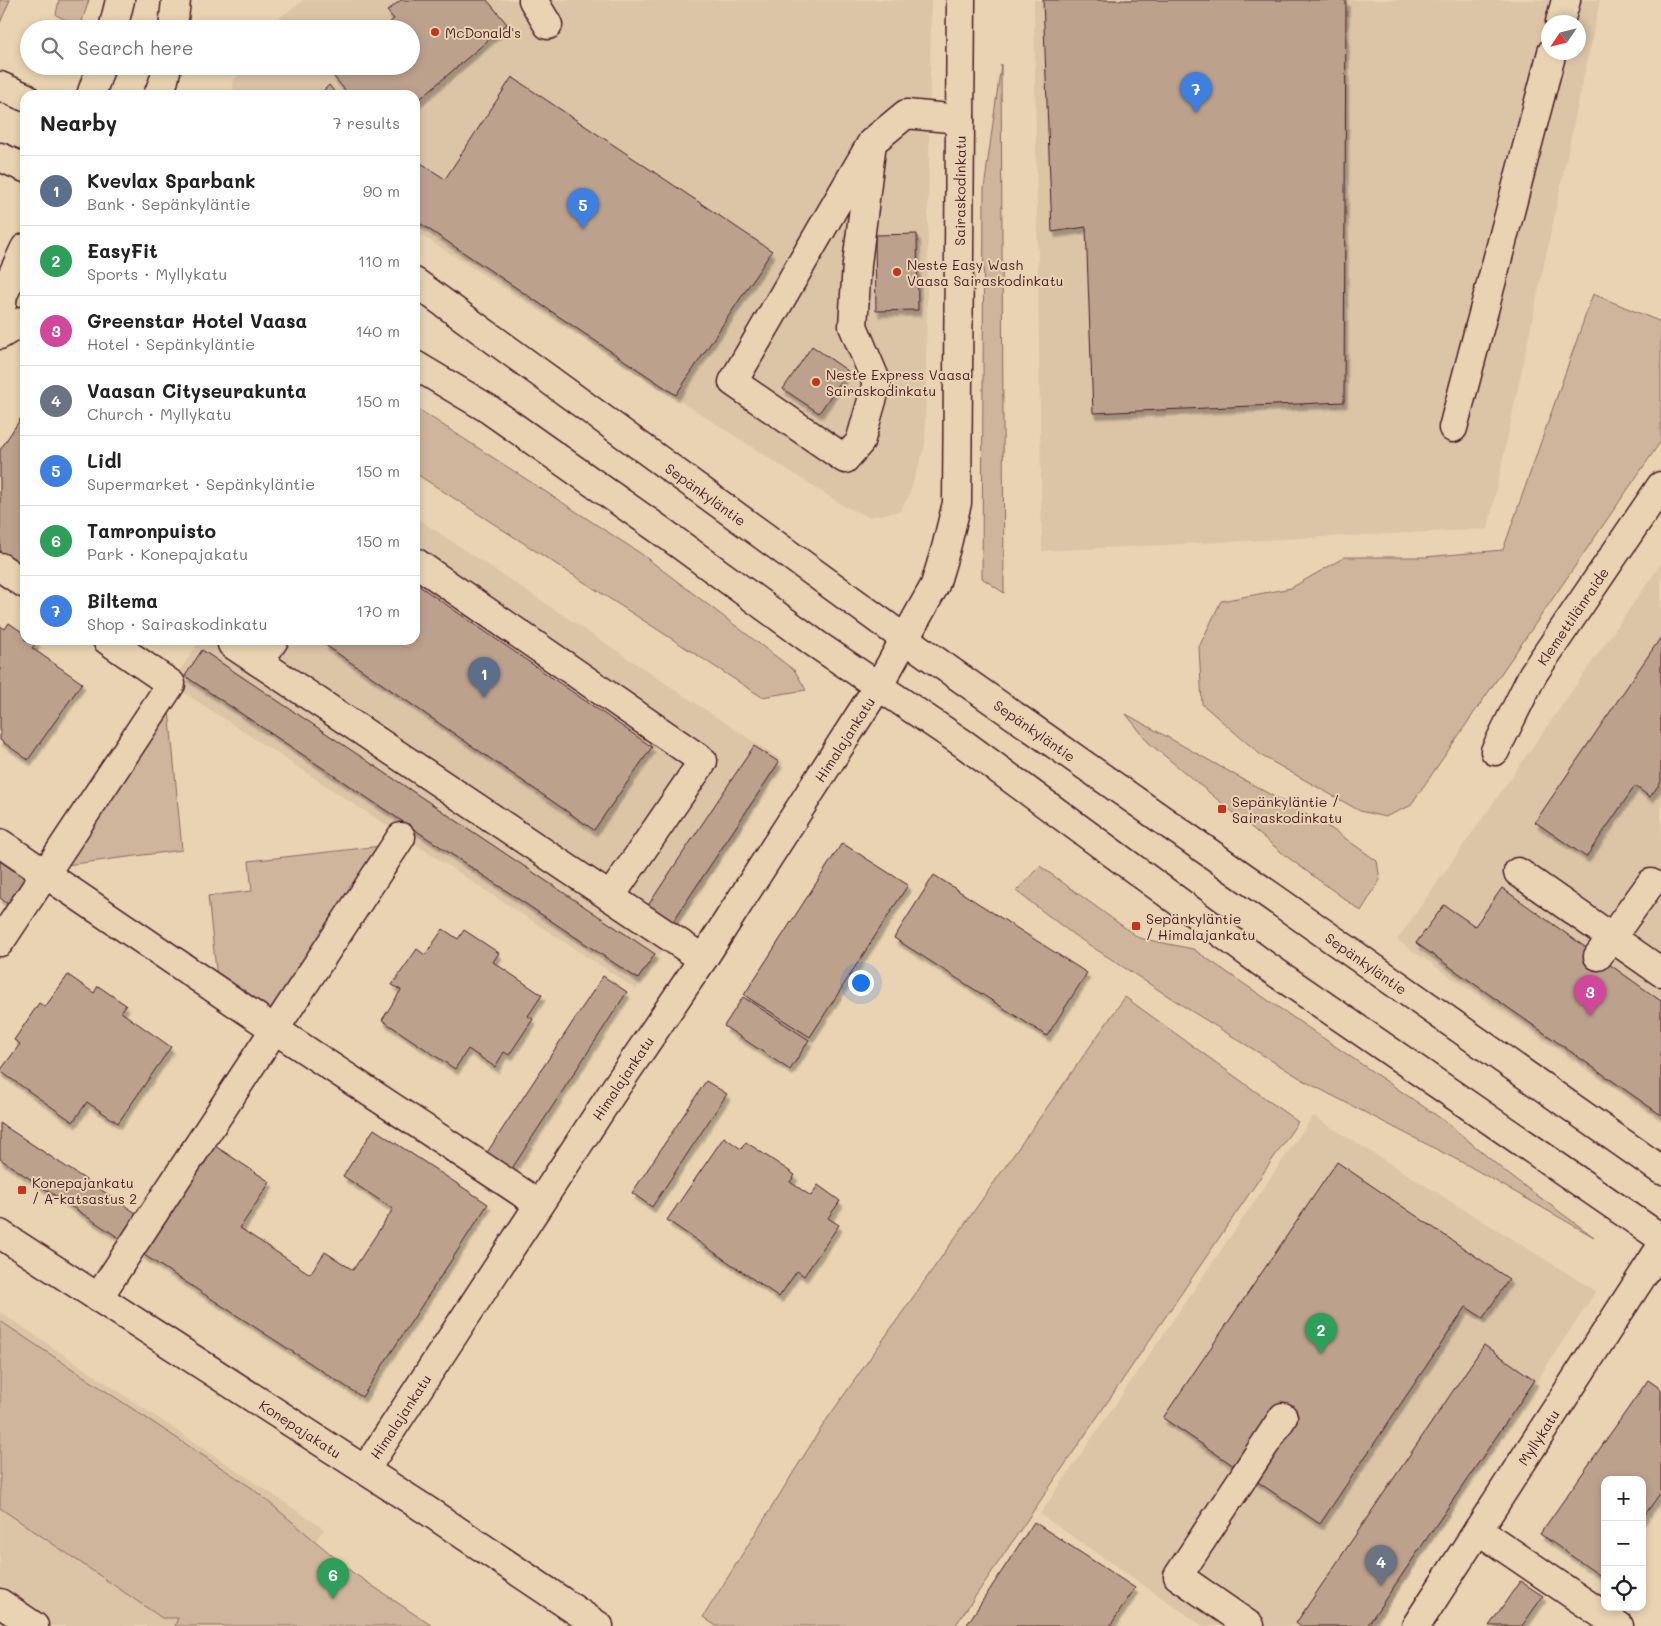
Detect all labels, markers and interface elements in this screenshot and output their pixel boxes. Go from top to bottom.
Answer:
north arrow [1541,15,1586,60]
search box [20,20,420,75]
place label: McDonald's [445,23,521,42]
marker: McDonald's [429,26,441,38]
icon: search [38,34,66,62]
text: Search here [78,35,194,60]
pin: 7 [1180,72,1212,113]
text: Nearby [40,109,117,136]
text: 7 results [333,112,400,133]
street label: Sairaskodinkatu [950,135,969,246]
text: Kvevlax Sparbank [87,168,255,193]
text: 1 [52,180,60,201]
text: 90 m [363,180,400,201]
pin: 5 [567,188,599,229]
text: Bank · Sepänkyläntie [87,193,251,214]
text: EasyFit [87,238,158,263]
text: 2 [52,250,60,271]
text: 110 m [358,250,400,271]
place label: Neste Easy Wash Vaasa Sairaskodinkatu [907,255,1064,290]
text: Sports · Myllykatu [87,263,227,284]
marker: Neste Easy Wash Vaasa Sairaskodinkatu [891,266,903,278]
text: Greenstar Hotel Vaasa [87,308,307,333]
text: 3 [51,320,61,341]
text: 140 m [356,320,400,341]
text: Hotel · Sepänkyläntie [87,333,255,354]
place label: Neste Express Vaasa Sairaskodinkatu [826,365,971,400]
marker: Neste Express Vaasa Sairaskodinkatu [810,376,822,388]
text: Vaasan Cityseurakunta [87,378,307,403]
text: 4 [51,390,61,411]
text: 150 m [356,390,400,411]
text: Church · Myllykatu [87,403,232,424]
text: Lidl [87,448,122,473]
street label: Sepänkyläntie [662,458,750,530]
text: 5 [51,460,61,481]
text: 150 m [356,460,400,481]
text: Supermarket · Sepänkyläntie [87,473,315,494]
text: Tamronpuisto [87,518,216,543]
text: 6 [51,530,61,551]
text: 150 m [356,530,400,551]
text: Park · Konepajakatu [87,543,248,564]
street label: Klemettilänraide [1532,563,1613,669]
text: Biltema [87,588,158,613]
text: 7 [52,600,60,621]
text: 170 m [356,600,400,621]
text: Shop · Sairaskodinkatu [87,613,267,634]
pin: 1 [468,657,500,698]
street label: Himalajankatu [810,693,879,785]
street label: Sepänkyläntie [990,695,1079,765]
place label: Sepänkyläntie / Sairaskodinkatu [1232,792,1342,827]
marker: Sepänkyläntie / Sairaskodinkatu [1216,803,1228,815]
place label: Sepänkyläntie / Himalajankatu [1146,909,1255,944]
marker: Sepänkyläntie / Himalajankatu [1130,920,1142,932]
street label: Sepänkyläntie [1322,928,1411,998]
your location [848,970,874,996]
pin: 3 [1574,975,1606,1016]
street label: Himalajankatu [587,1032,658,1124]
place label: Konepajankatu / A-katsastus 2 [32,1173,137,1208]
marker: Konepajankatu / A-katsastus 2 [16,1184,28,1196]
pin: 2 [1305,1313,1337,1354]
street label: Himalajankatu [365,1370,435,1463]
street label: Konepajakatu [256,1395,345,1462]
street label: Myllykatu [1513,1405,1563,1469]
map controls [1601,1476,1646,1611]
button: + [1601,1476,1646,1521]
button: − [1601,1521,1646,1566]
pin: 4 [1365,1545,1397,1586]
pin: 6 [317,1558,349,1599]
button: locate [1601,1566,1646,1611]

